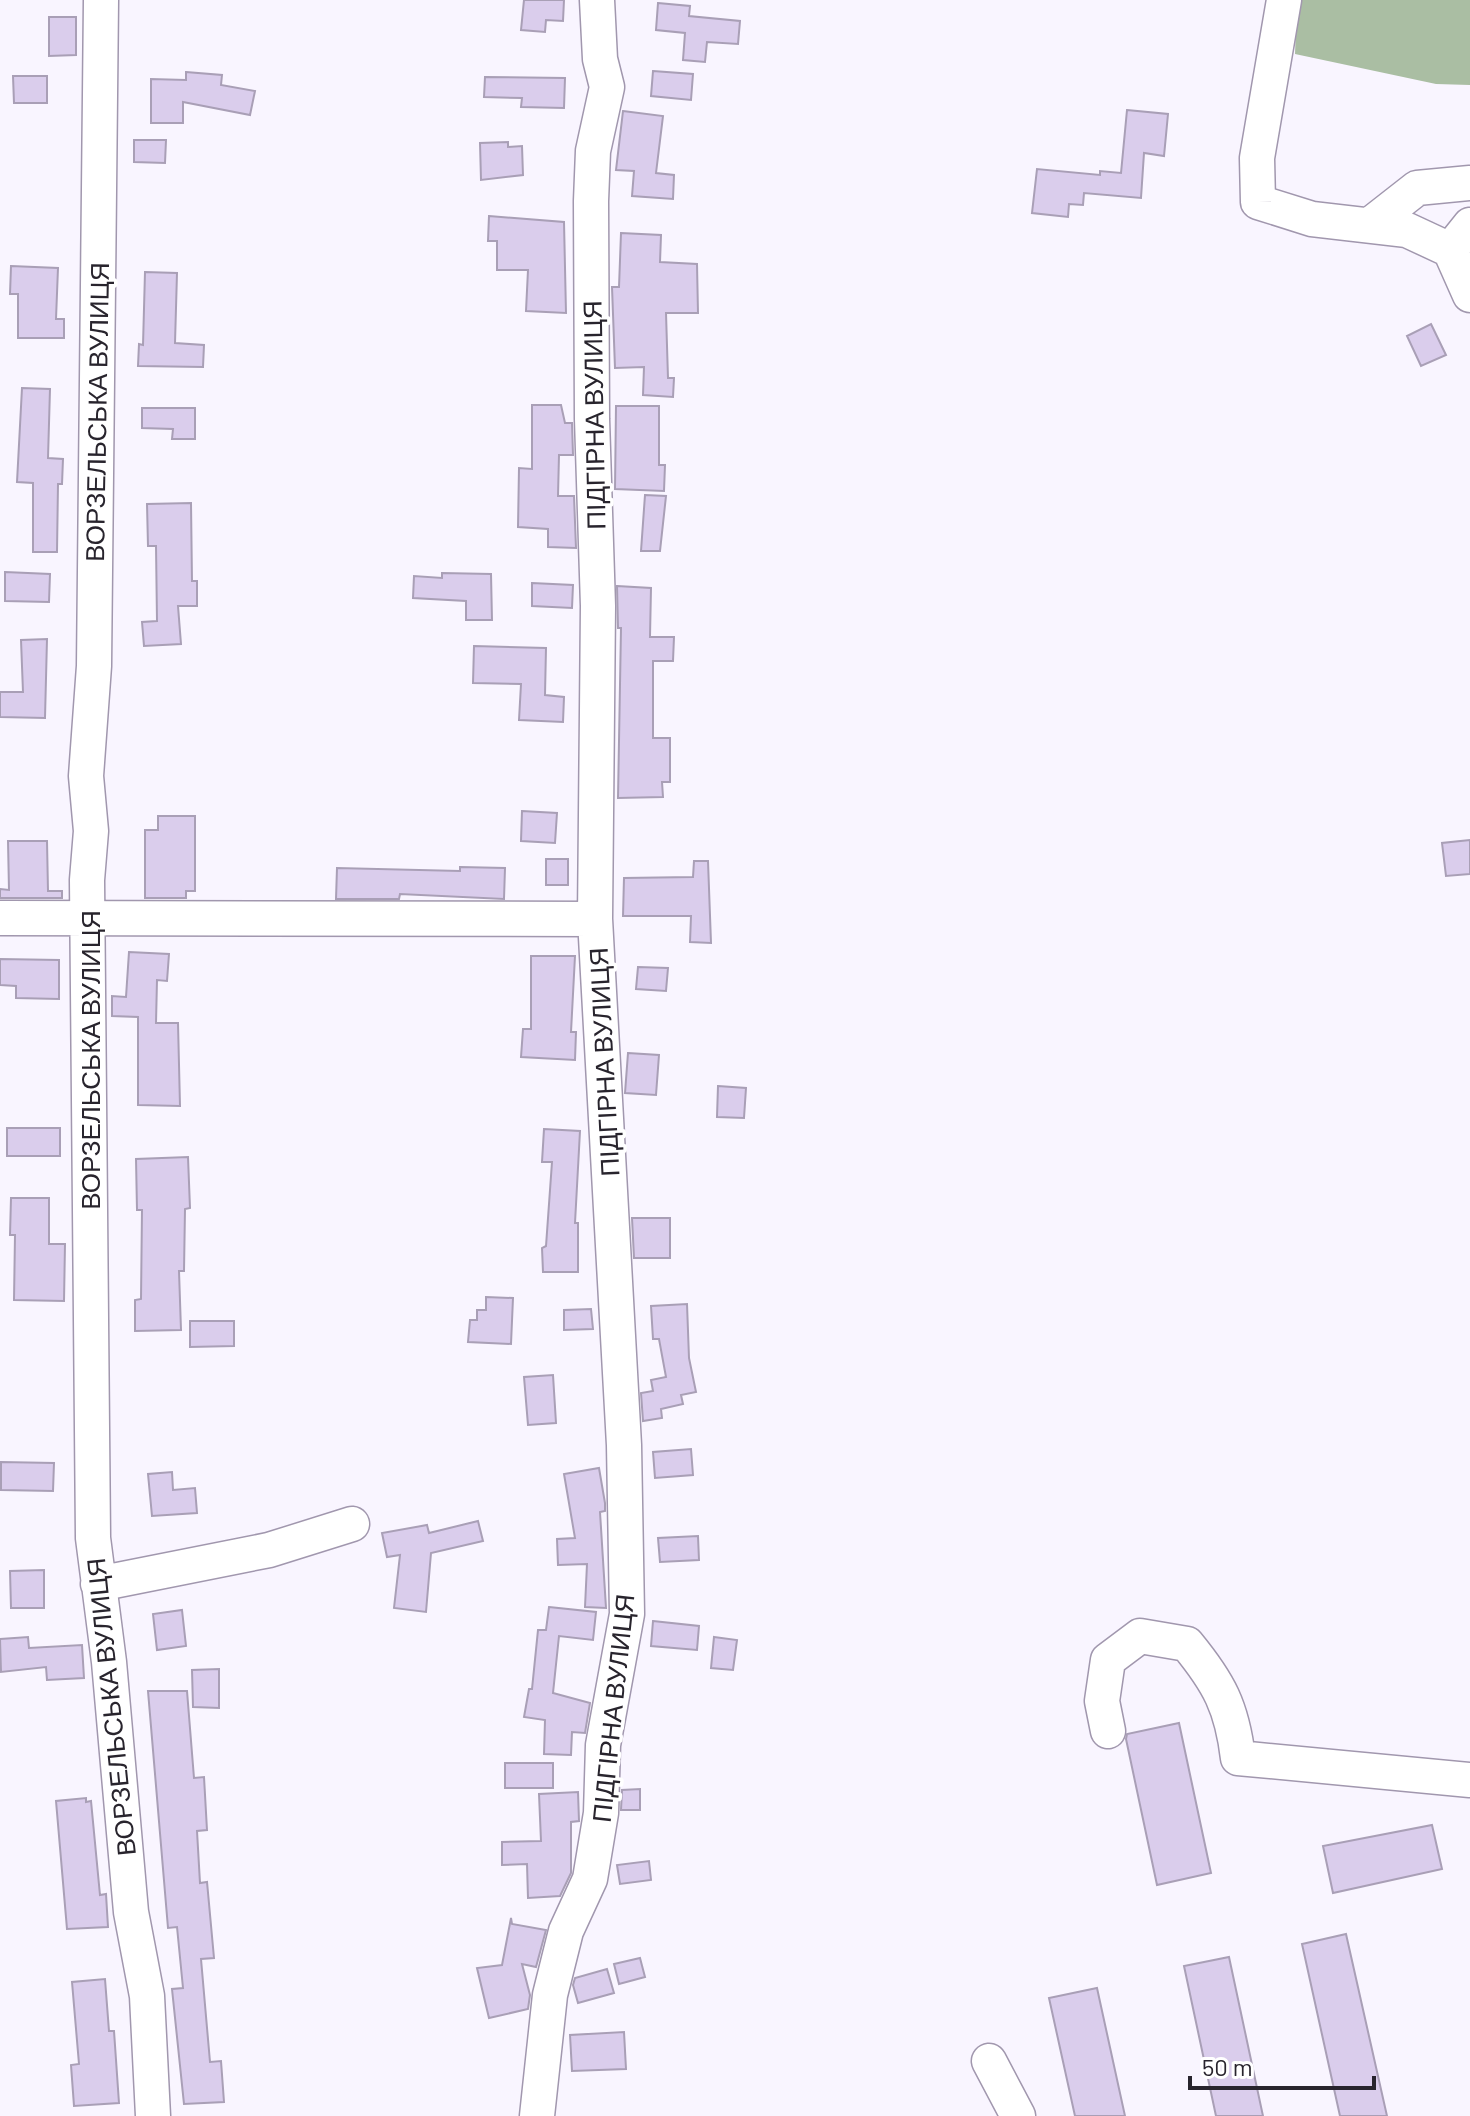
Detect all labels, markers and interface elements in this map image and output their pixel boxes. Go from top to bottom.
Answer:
street label: ВОРЗЕЛЬСЬКА ВУЛИЦЯ [78,262,114,562]
street label: ПІДГІРНА ВУЛИЦЯ [576,300,610,530]
street label: ВОРЗЕЛЬСЬКА ВУЛИЦЯ [74,910,105,1210]
street label: ПІДГІРНА ВУЛИЦЯ [582,947,624,1177]
street label: ВОРЗЕЛЬСЬКА ВУЛИЦЯ [79,1556,141,1858]
street label: ПІДГІРНА ВУЛИЦЯ [585,1592,639,1824]
scale bar [1190,2040,1374,2090]
text: 50 m [1202,2052,1253,2081]

